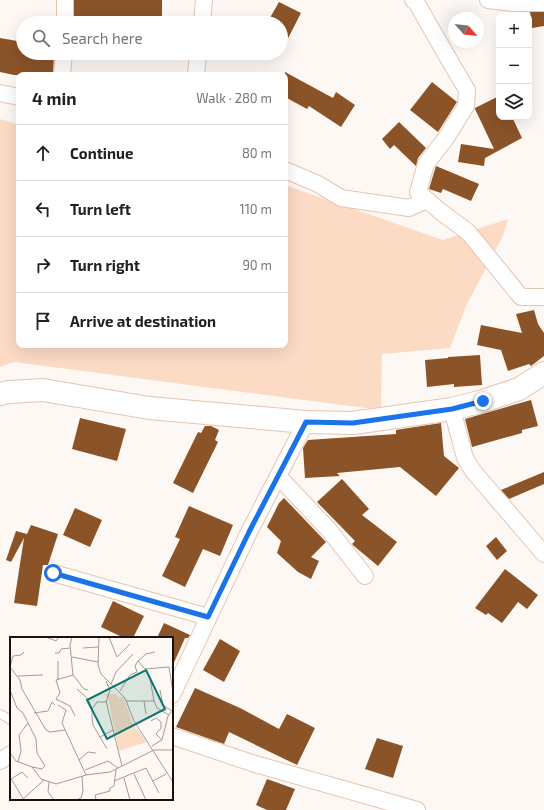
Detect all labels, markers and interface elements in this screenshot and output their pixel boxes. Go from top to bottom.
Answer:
north arrow [448,12,484,48]
map controls [496,12,532,120]
button: + [496,12,532,48]
search box [16,16,288,60]
icon: search [30,27,52,49]
text: Search here [62,29,143,47]
button: − [496,48,532,84]
button: layers [496,84,532,120]
text: 4 min [32,88,76,108]
text: Walk · 280 m [196,90,272,106]
icon: ahead [32,142,54,164]
text: Continue [70,144,133,162]
text: 80 m [242,145,272,161]
icon: left [32,198,54,220]
text: Turn left [70,200,131,218]
text: 110 m [240,201,272,217]
icon: right [32,254,54,276]
text: Turn right [70,256,140,274]
text: 90 m [242,257,272,273]
icon: arrive [32,310,54,332]
text: Arrive at destination [70,312,216,330]
route end [474,392,492,410]
route start [44,564,62,582]
inset map [10,637,173,800]

